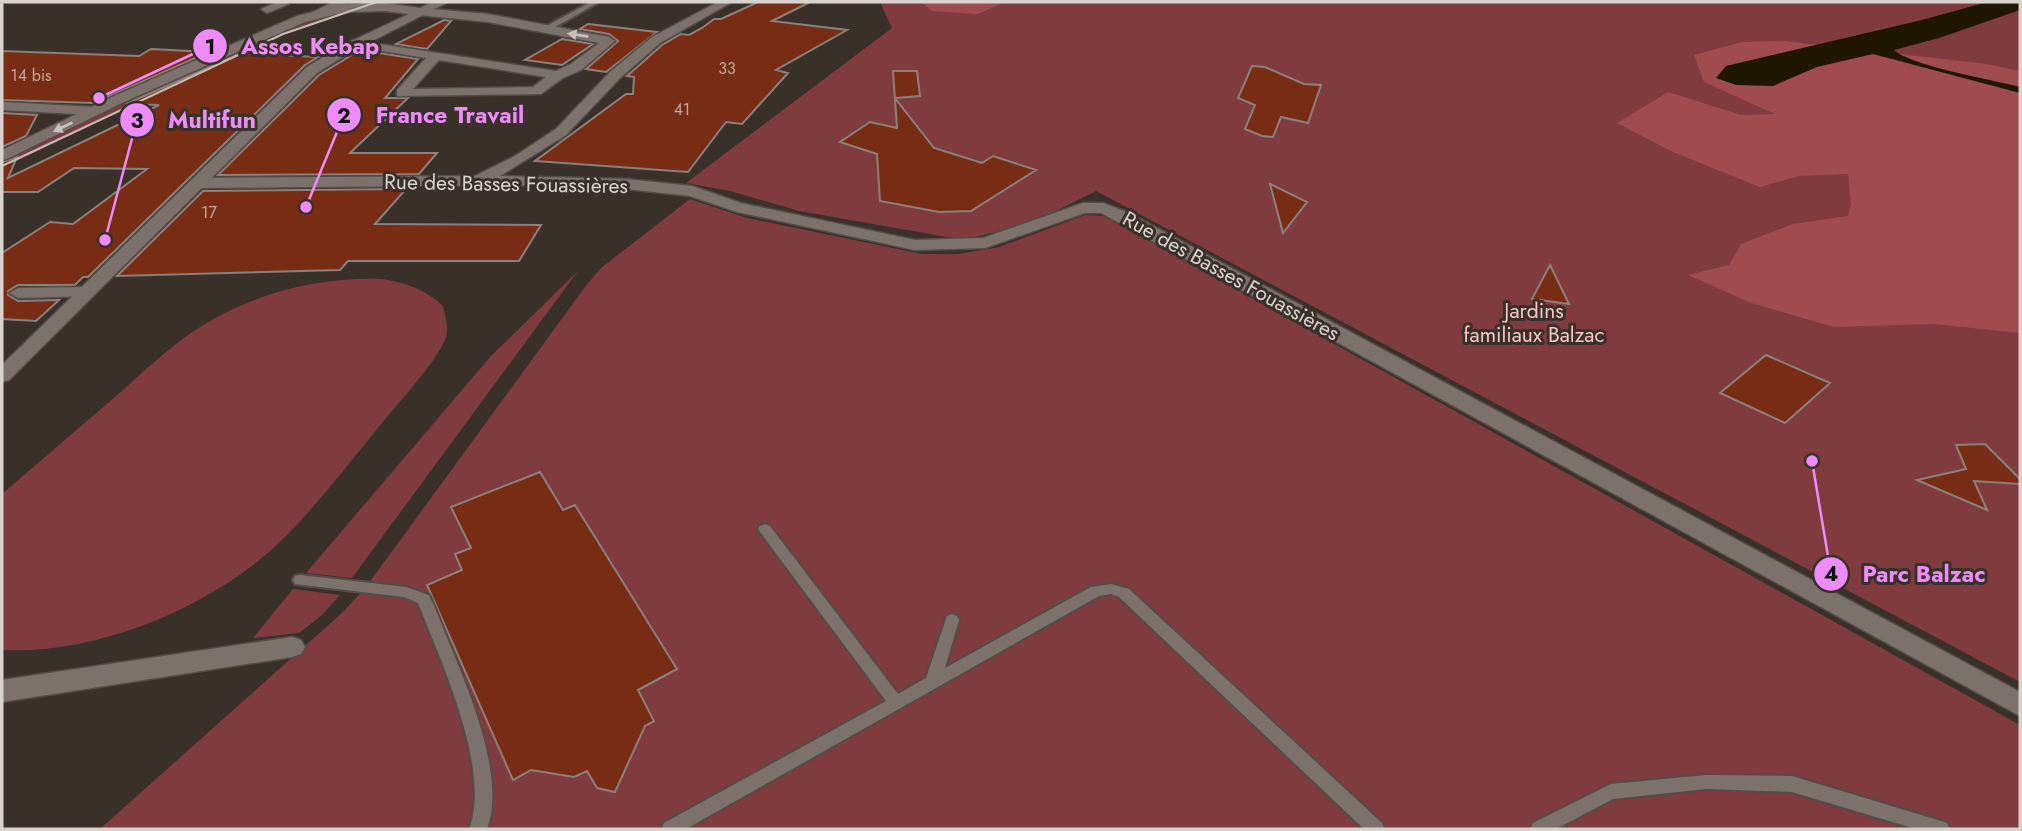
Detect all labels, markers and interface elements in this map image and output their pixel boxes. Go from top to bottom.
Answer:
callout: Assos Kebap [192,24,393,68]
text: Assos Kebap [240,29,379,63]
one-way arrow [567,29,589,40]
text: 1 [205,32,215,62]
house number: 33 [718,57,736,80]
house number: 14 bis [10,64,52,87]
callout: France Travail [326,93,538,137]
callout: Multifun [119,98,270,142]
text: France Travail [376,98,524,132]
house number: 41 [674,98,690,121]
text: 2 [337,101,351,131]
text: Multifun [168,103,256,137]
text: 3 [130,106,144,136]
one-way arrow [53,122,73,133]
street label: Rue des Basses Fouassières [384,167,628,201]
house number: 17 [201,201,217,224]
street label: Rue des Basses Fouassières [1117,204,1345,348]
park label: Jardins familiaux Balzac [1464,296,1604,350]
callout: Parc Balzac [1814,552,2000,596]
text: Parc Balzac [1862,557,1986,591]
text: 4 [1824,559,1838,589]

